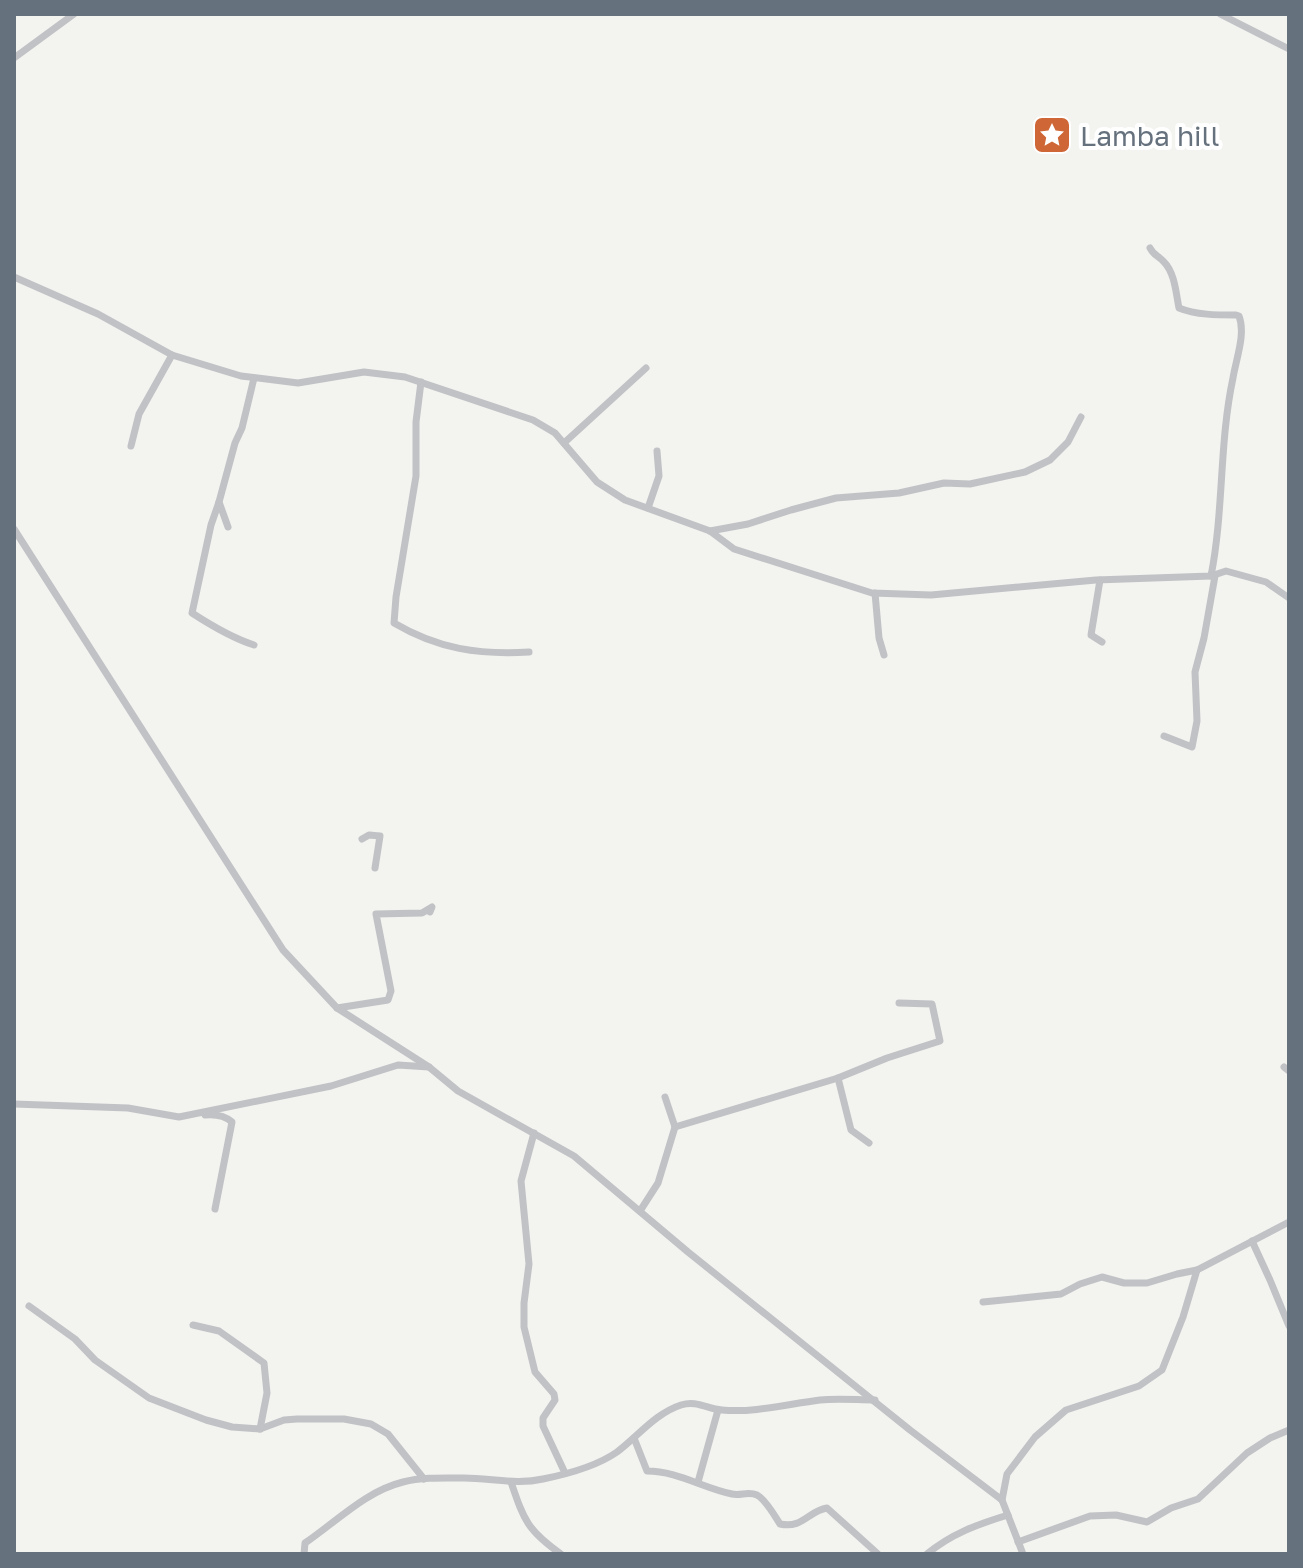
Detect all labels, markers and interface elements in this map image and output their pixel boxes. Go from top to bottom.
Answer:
place icon: Lamba hill [1031,114,1073,156]
place label: Lamba hill [1080,119,1220,152]

